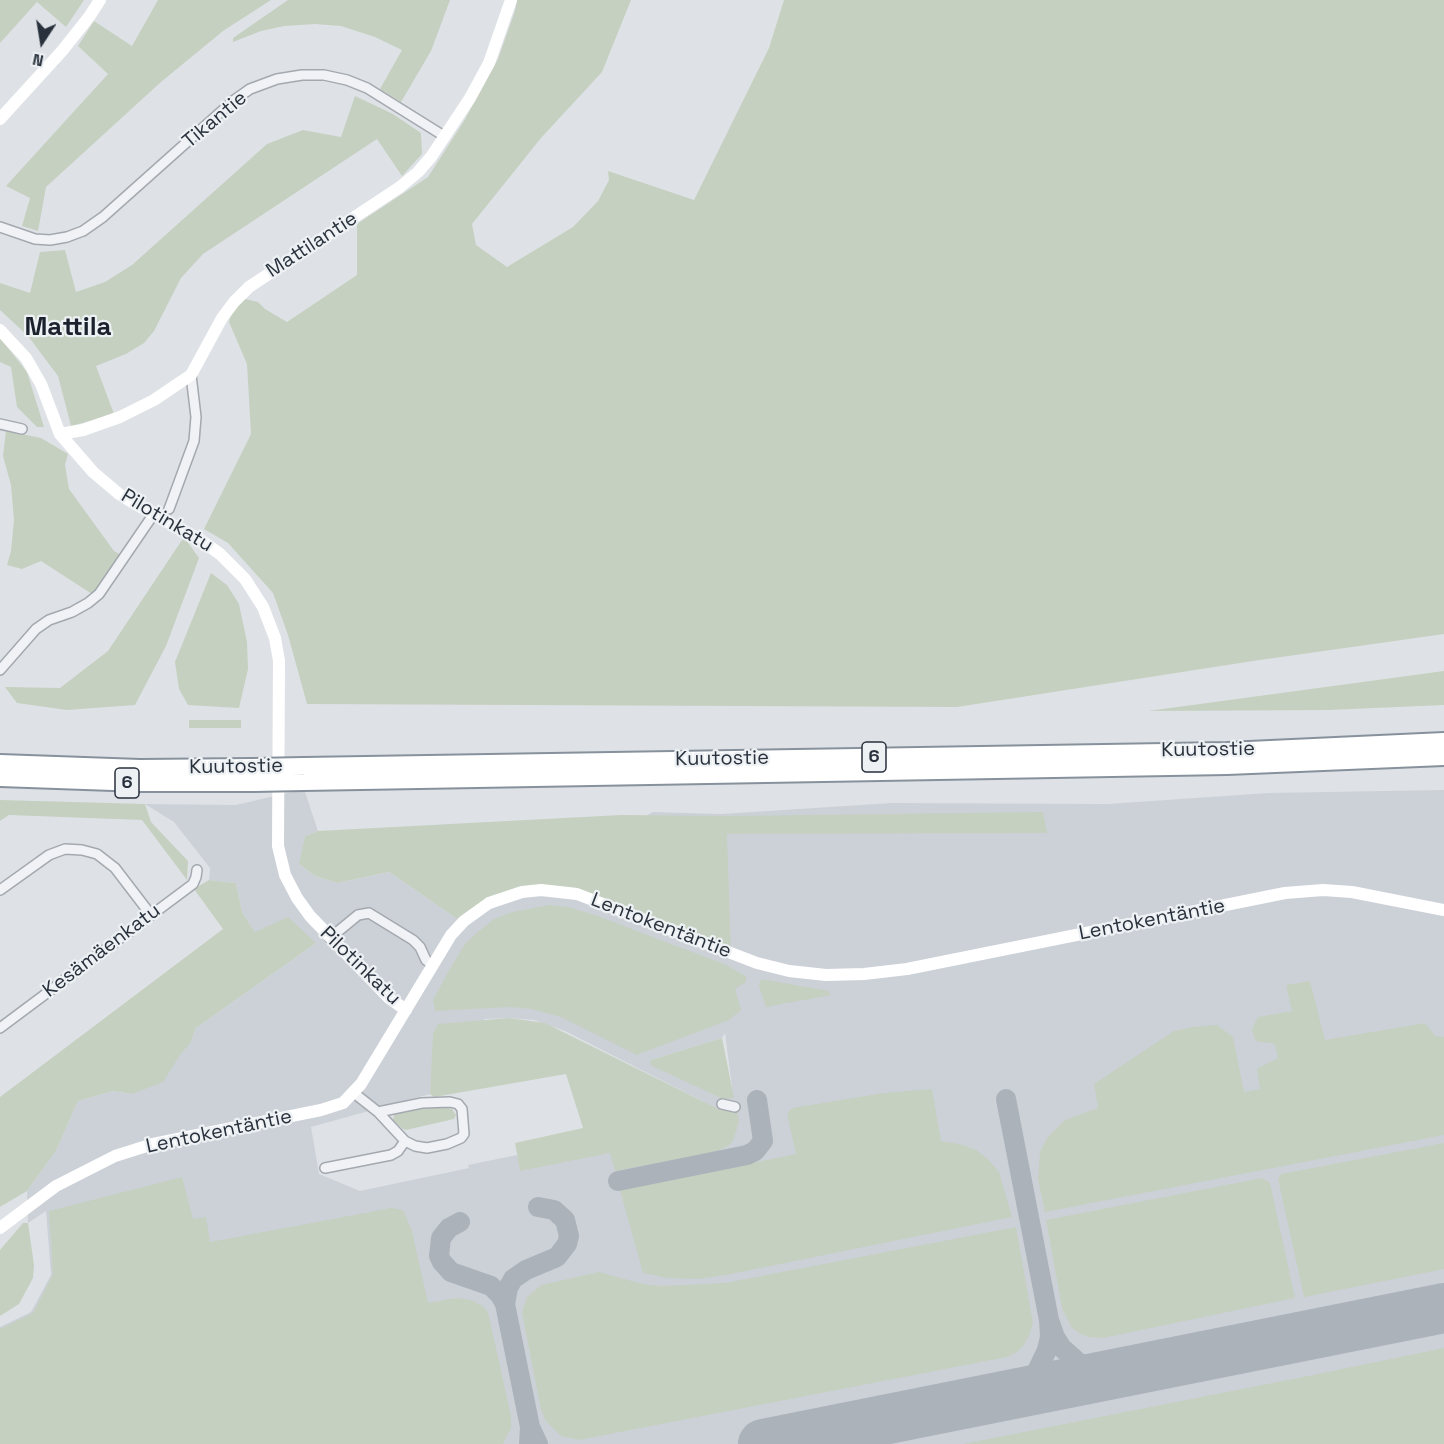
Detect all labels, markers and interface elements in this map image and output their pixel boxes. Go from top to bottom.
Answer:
north arrow [12,12,72,72]
text: N [31,49,46,71]
street label: Tikantie [178,86,252,154]
street label: Mattilantie [262,207,362,283]
district label: Mattila [24,312,112,344]
street label: Pilotinkatu [117,484,217,558]
street label: Kuutostie [1161,737,1255,763]
road number: 6 [862,742,886,772]
street label: Kuutostie [675,746,769,772]
street label: Kuutostie [189,754,283,780]
road number: 6 [115,768,139,798]
street label: Lentokentäntie [587,888,735,964]
street label: Lentokentäntie [1077,894,1227,946]
street label: Kesämäenkatu [38,899,166,1003]
street label: Pilotinkatu [315,922,405,1010]
street label: Lentokentäntie [144,1105,294,1159]

